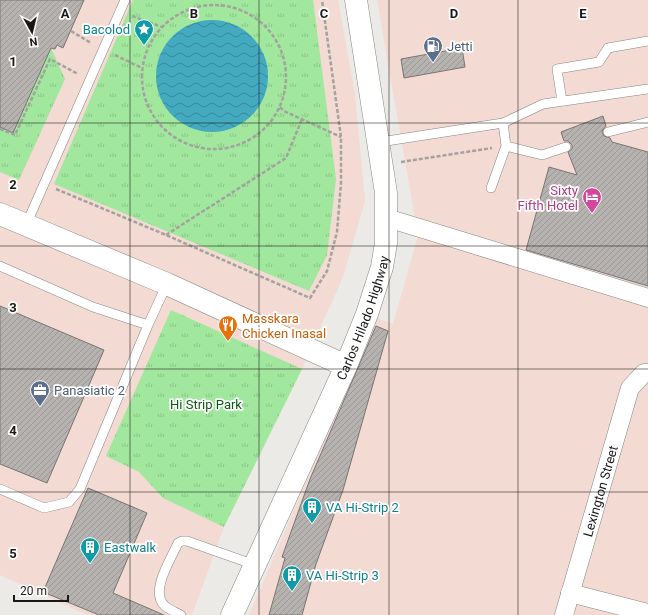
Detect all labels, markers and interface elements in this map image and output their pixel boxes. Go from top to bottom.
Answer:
text: A [61,6,70,21]
text: B [190,6,198,21]
text: C [320,6,329,21]
text: D [450,6,458,21]
text: E [579,6,587,21]
north arrow [12,12,52,52]
place icon: Bacolod [133,18,155,46]
place label: Bacolod [83,22,130,37]
text: N [28,34,38,48]
fuel station icon: Jetti [422,35,444,63]
place label: Jetti [447,39,473,54]
text: 1 [9,54,17,69]
text: 2 [9,177,17,192]
place label: Sixty Fifth Hotel [518,183,578,213]
hotel icon: Sixty Fifth Hotel [581,186,603,214]
street label: Carlos Hilado Highway [334,255,392,382]
text: 3 [9,300,17,315]
place label: Masskara Chicken Inasal [242,311,326,341]
restaurant icon: Masskara Chicken Inasal [217,314,239,342]
office icon: Panasiatic 2 [29,379,51,407]
place label: Panasiatic 2 [54,383,125,398]
park label: Hi Strip Park [170,397,242,412]
text: 4 [9,423,17,438]
street label: Lexington Street [580,444,621,539]
building icon: VA Hi-Strip 2 [301,496,323,524]
place label: VA Hi-Strip 2 [326,500,399,515]
building icon: Eastwalk [79,536,101,564]
place label: Eastwalk [104,540,156,555]
text: 5 [9,546,17,561]
building icon: VA Hi-Strip 3 [281,564,303,592]
place label: VA Hi-Strip 3 [306,568,379,583]
scale bar [14,577,68,603]
text: 20 m [20,584,47,598]

